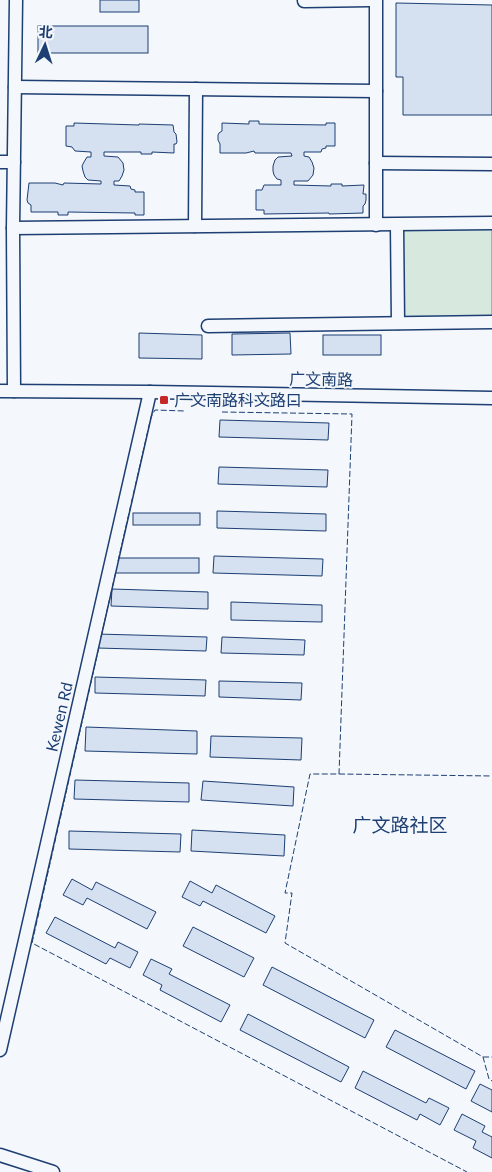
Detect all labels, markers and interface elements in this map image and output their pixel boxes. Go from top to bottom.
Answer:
north arrow [20,20,70,70]
text: 北 [38,23,54,41]
street label: 广文南路 [289,368,353,389]
place label: 广文南路科文路口 [174,390,302,409]
marker: 广文南路科文路口 [158,394,170,406]
street label: Kewen Rd [41,680,76,754]
district label: 广文路社区 [352,813,448,836]

